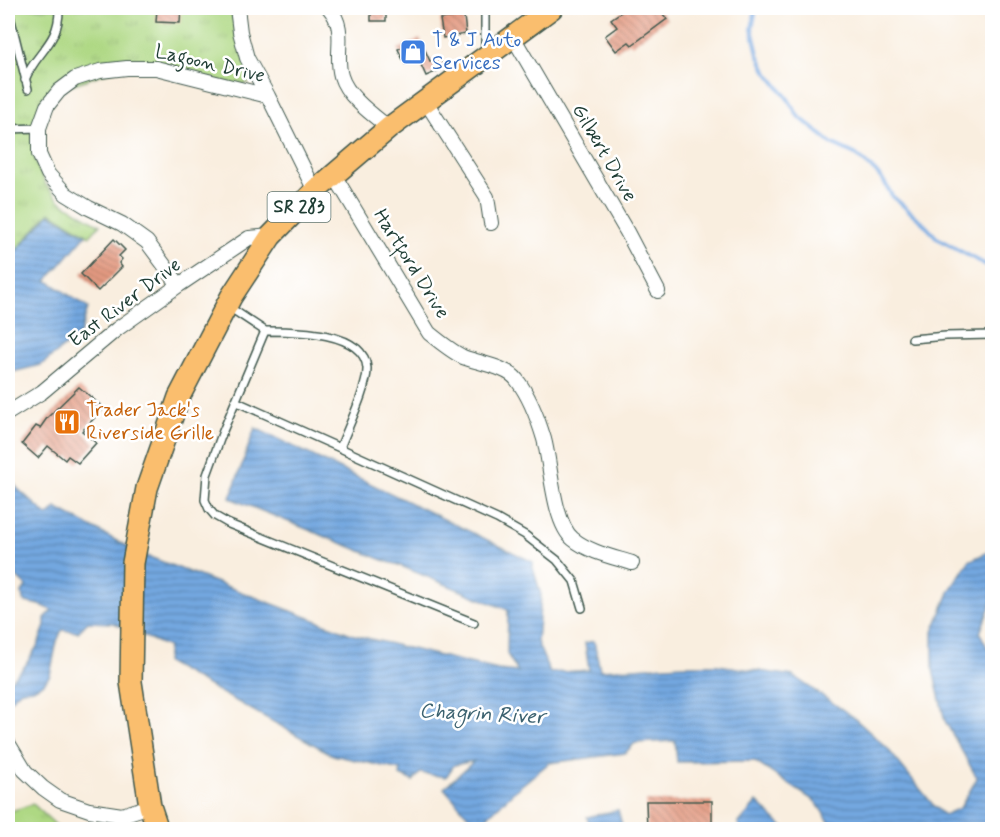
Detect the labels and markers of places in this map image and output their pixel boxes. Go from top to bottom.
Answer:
place label: T & J Auto Services [432,27,521,77]
shop icon: T & J Auto Services [398,37,428,67]
place label: Trader Jack's Riverside Grille [86,397,214,447]
restaurant icon: Trader Jack's Riverside Grille [52,407,82,437]

